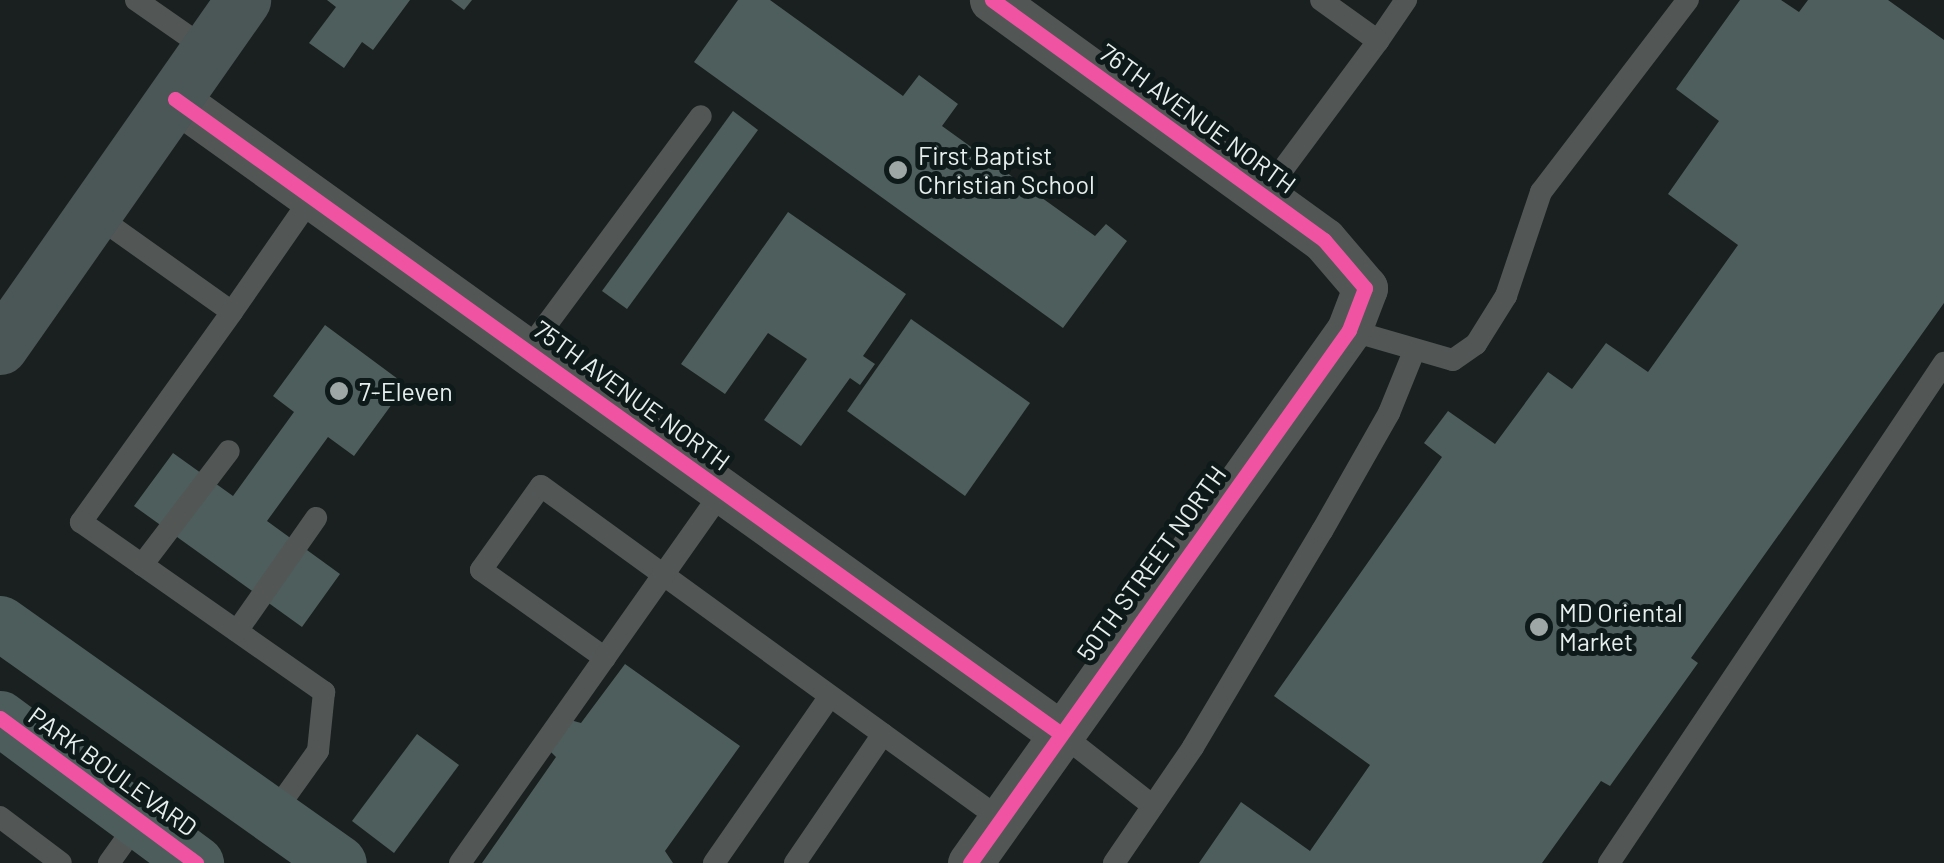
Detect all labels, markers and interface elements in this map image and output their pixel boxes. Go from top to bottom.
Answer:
street label: 76TH AVENUE NORTH [1094,37,1302,199]
place label: First Baptist Christian School [918,141,1095,200]
marker: First Baptist Christian School [887,159,909,181]
street label: 75TH AVENUE NORTH [528,314,736,476]
place label: 7-Eleven [359,376,453,406]
marker: 7-Eleven [328,380,350,402]
street label: 50TH STREET NORTH [1070,460,1232,666]
place label: MD Oriental Market [1559,598,1683,657]
marker: MD Oriental Market [1528,616,1550,638]
street label: PARK BOULEVARD [23,700,203,842]

